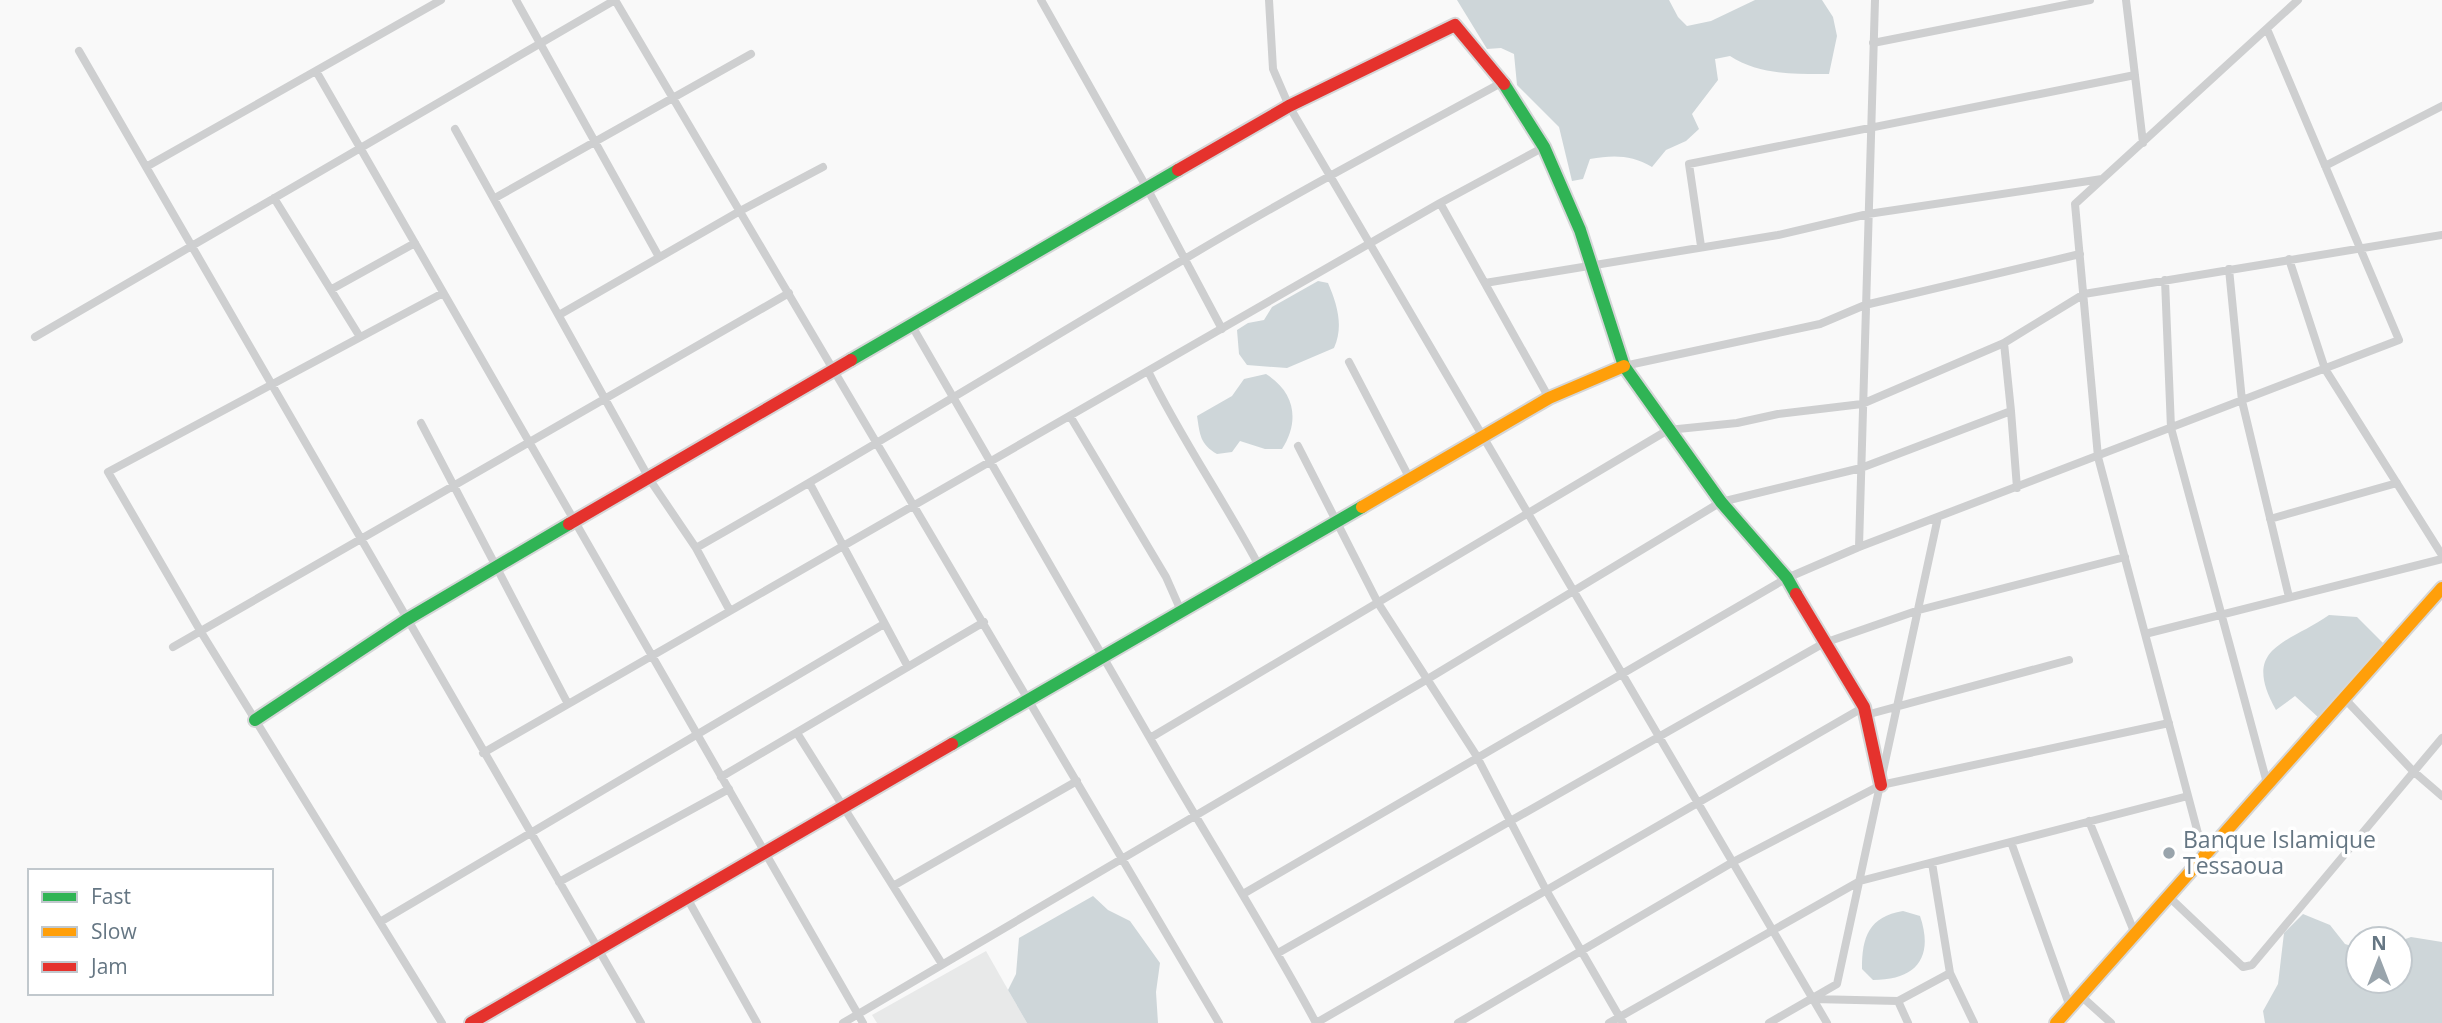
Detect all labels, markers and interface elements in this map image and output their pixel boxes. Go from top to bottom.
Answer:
place label: Banque Islamique Tessaoua [2183,823,2376,881]
marker: Banque Islamique Tessaoua [2161,845,2177,861]
legend [28,869,273,995]
text: Fast [91,882,131,910]
text: Slow [91,917,137,945]
north arrow [2344,925,2414,995]
text: N [2371,930,2387,956]
text: Jam [89,952,128,980]

